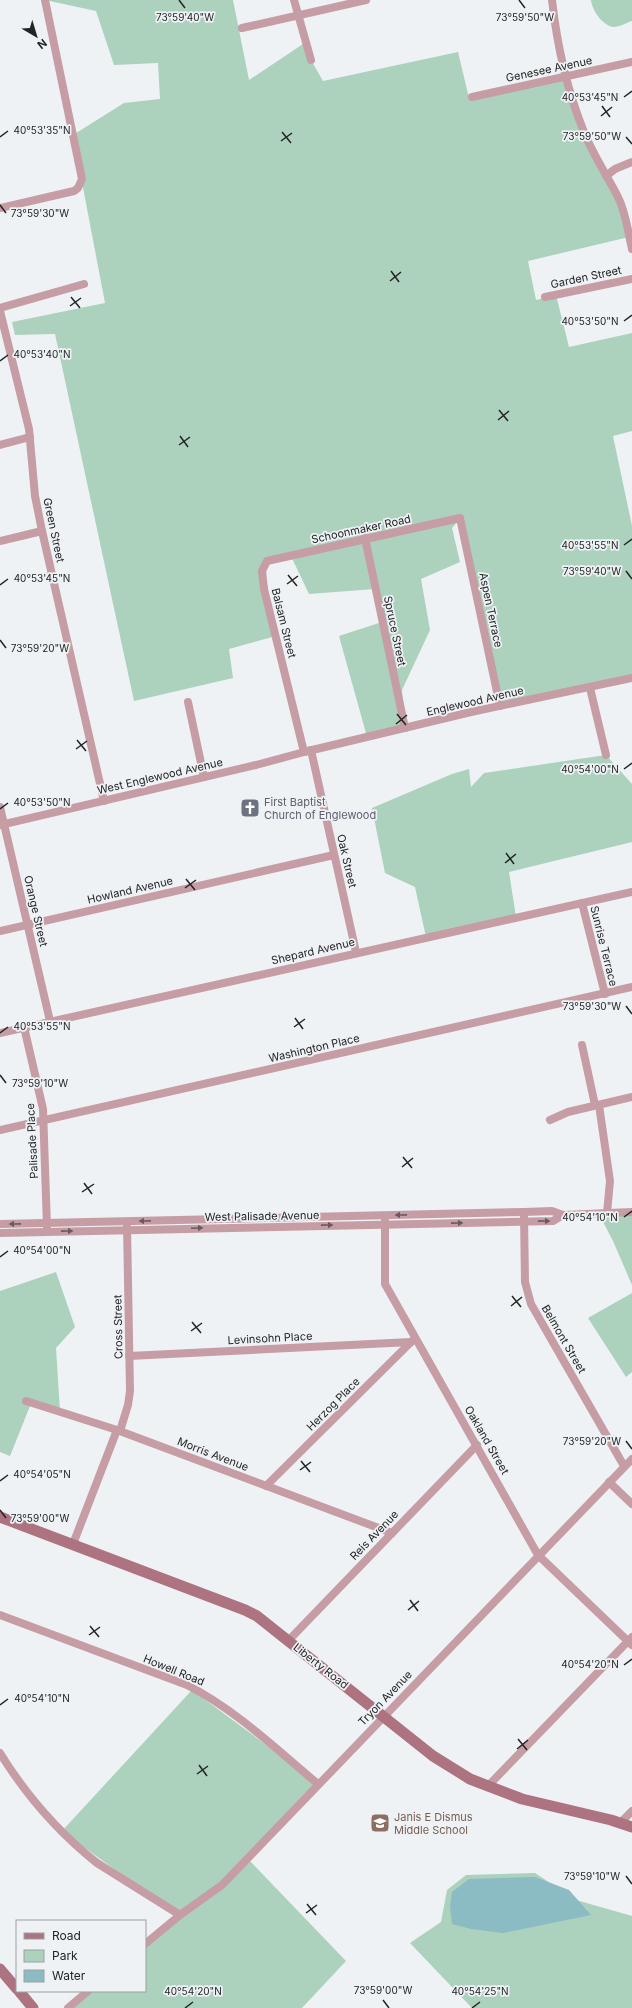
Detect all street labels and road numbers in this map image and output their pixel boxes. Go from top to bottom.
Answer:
street label: Genesee Avenue [505,53,593,85]
street label: Garden Street [549,263,623,291]
street label: Green Street [40,496,68,564]
street label: Schoonmaker Road [310,512,412,546]
street label: Aspen Terrace [476,571,506,649]
street label: Balsam Street [269,586,300,660]
street label: Spruce Street [381,595,409,668]
street label: Englewood Avenue [425,683,525,719]
street label: West Englewood Avenue [96,755,224,797]
street label: Oak Street [334,833,360,890]
street label: Howland Avenue [86,873,174,907]
street label: Orange Street [21,874,51,948]
street label: Sunrise Terrace [587,904,621,988]
street label: Shepard Avenue [270,935,356,967]
street label: Washington Place [267,1031,361,1065]
street label: Palisade Place [23,1103,41,1179]
street label: West Palisade Avenue [205,1208,319,1224]
street label: Cross Street [110,1294,126,1359]
street label: Belmont Street [539,1302,589,1376]
street label: Levinsohn Place [227,1329,313,1347]
street label: Herzog Place [303,1374,363,1434]
street label: Oakland Street [462,1403,512,1477]
street label: Morris Avenue [175,1434,251,1474]
street label: Reis Avenue [347,1507,401,1563]
street label: Liberty Road [291,1640,351,1692]
street label: Howell Road [141,1651,207,1689]
street label: Tryon Avenue [355,1667,415,1729]

